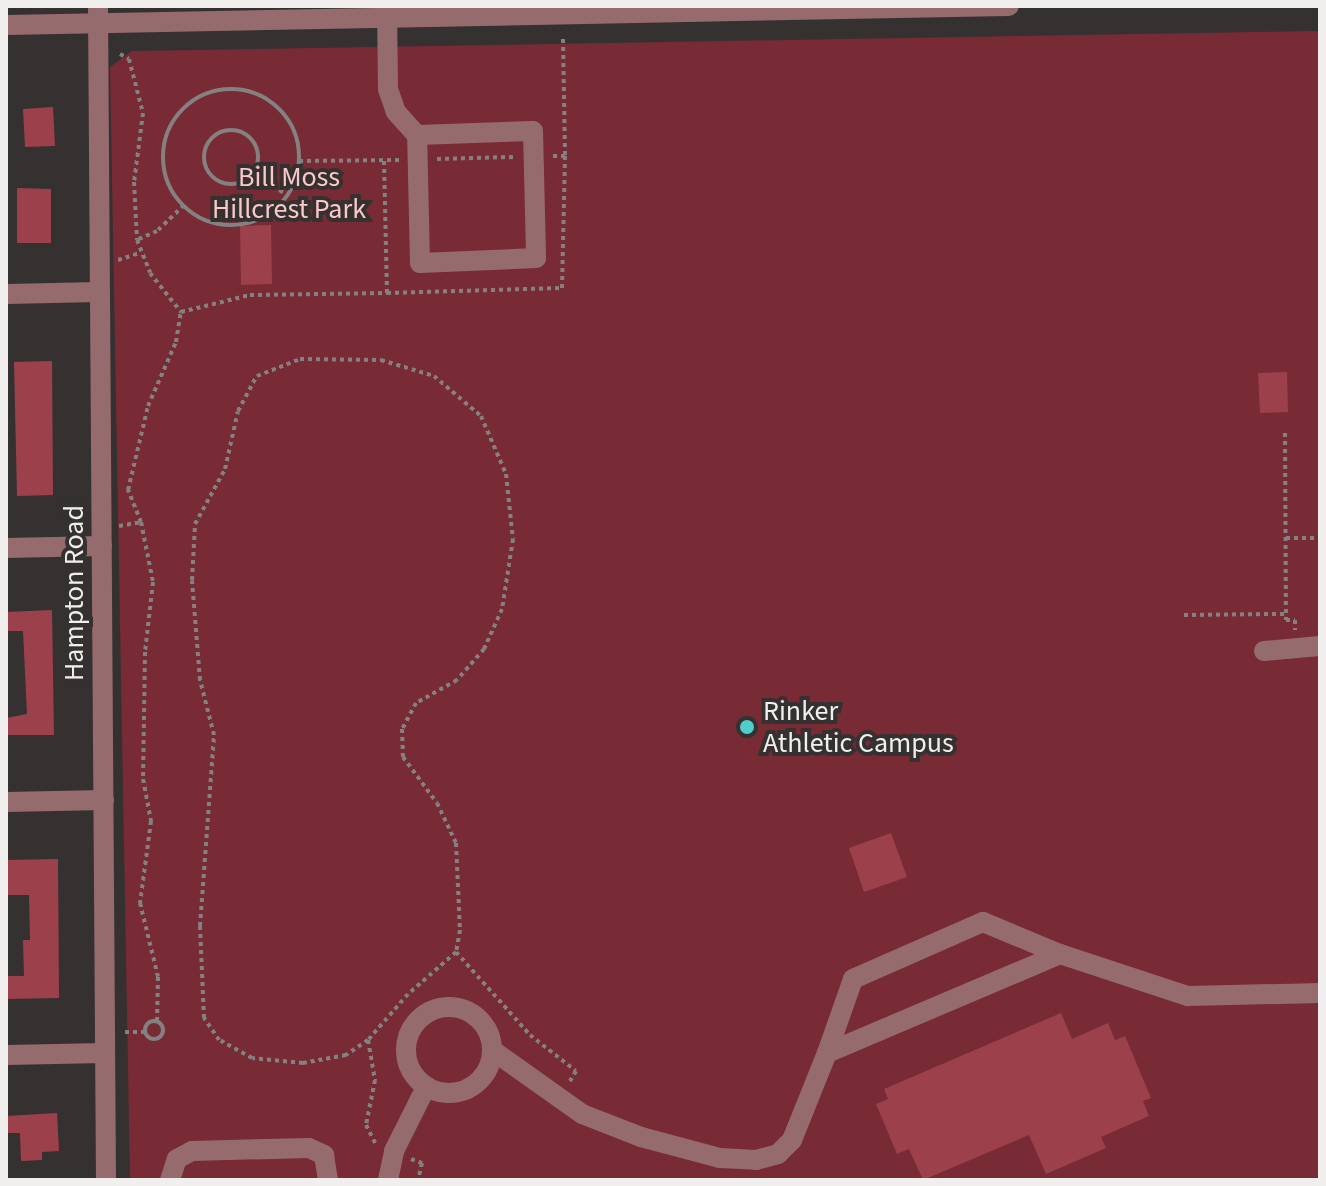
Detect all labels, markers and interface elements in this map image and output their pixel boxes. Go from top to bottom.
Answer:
park label: Bill Moss Hillcrest Park [212,160,366,226]
street label: Hampton Road [57,505,91,681]
place label: Rinker Athletic Campus [763,694,954,760]
marker: Rinker Athletic Campus [738,718,756,736]

